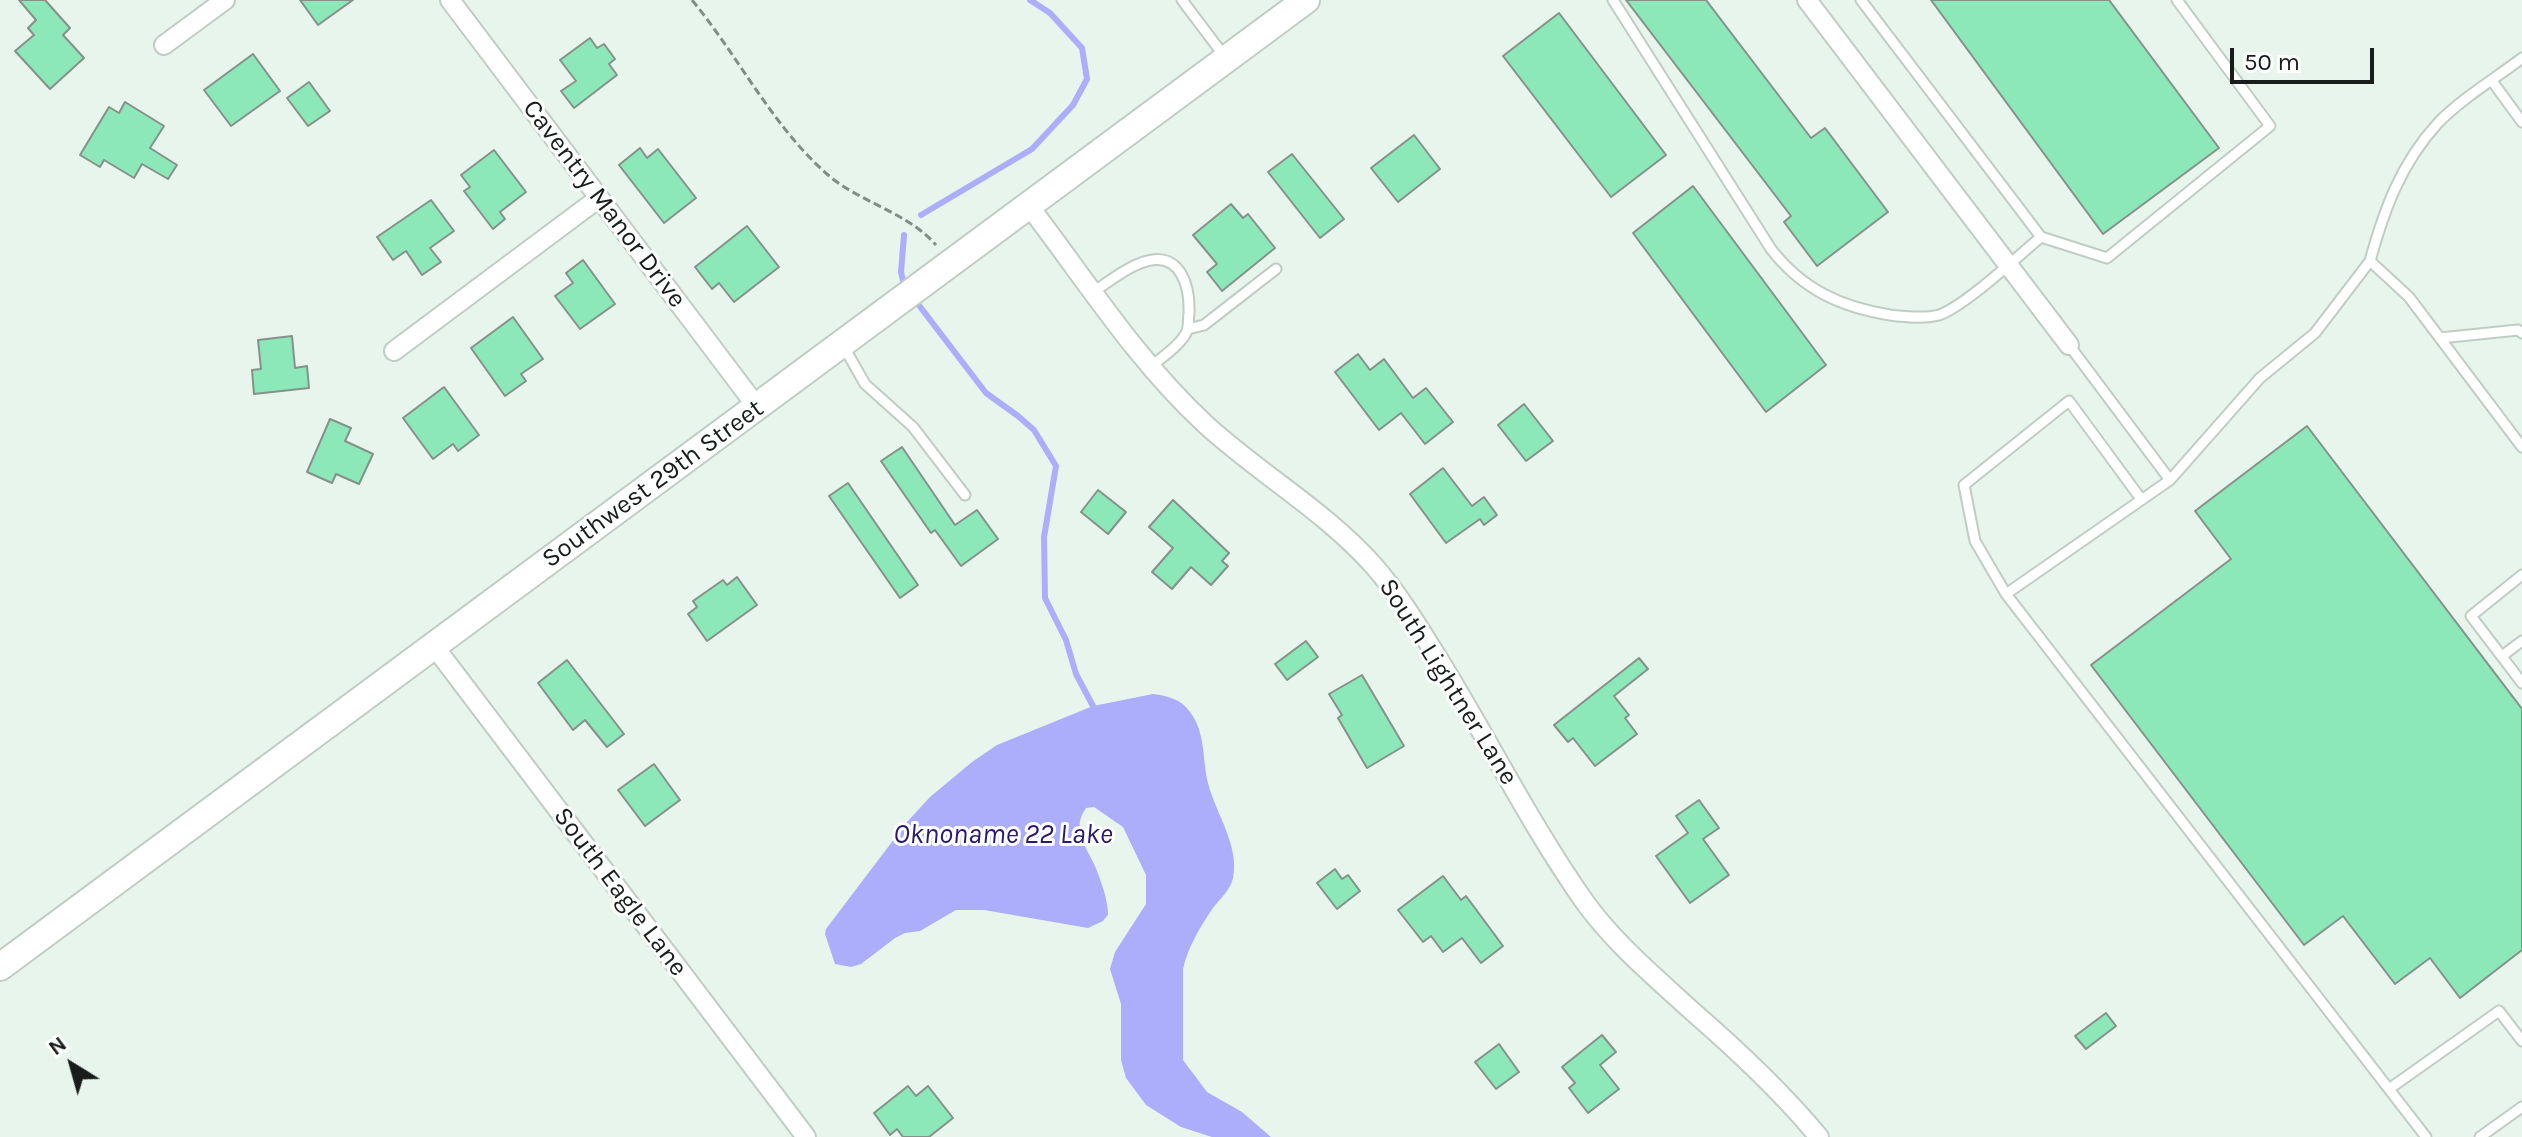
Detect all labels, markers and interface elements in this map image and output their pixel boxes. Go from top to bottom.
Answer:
scale bar [2234,32,2378,82]
text: 50 m [2244,48,2300,76]
street label: Caventry Manor Drive [516,94,692,314]
street label: Southwest 29th Street [536,393,770,575]
street label: South Lightner Lane [1372,573,1524,791]
street label: South Eagle Lane [546,801,694,983]
water label: Oknoname 22 Lake [893,818,1113,852]
north arrow [32,1025,112,1105]
text: N [43,1031,72,1061]

